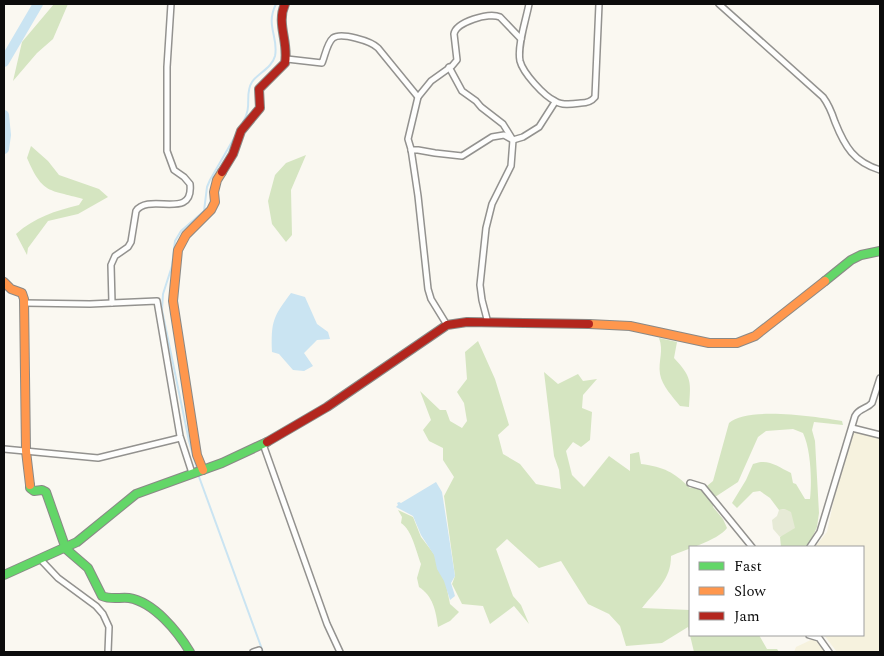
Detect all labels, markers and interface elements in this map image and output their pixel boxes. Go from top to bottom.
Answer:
legend [689,546,864,636]
text: Fast [734,555,762,578]
text: Slow [734,580,766,603]
text: Jam [734,605,760,628]

